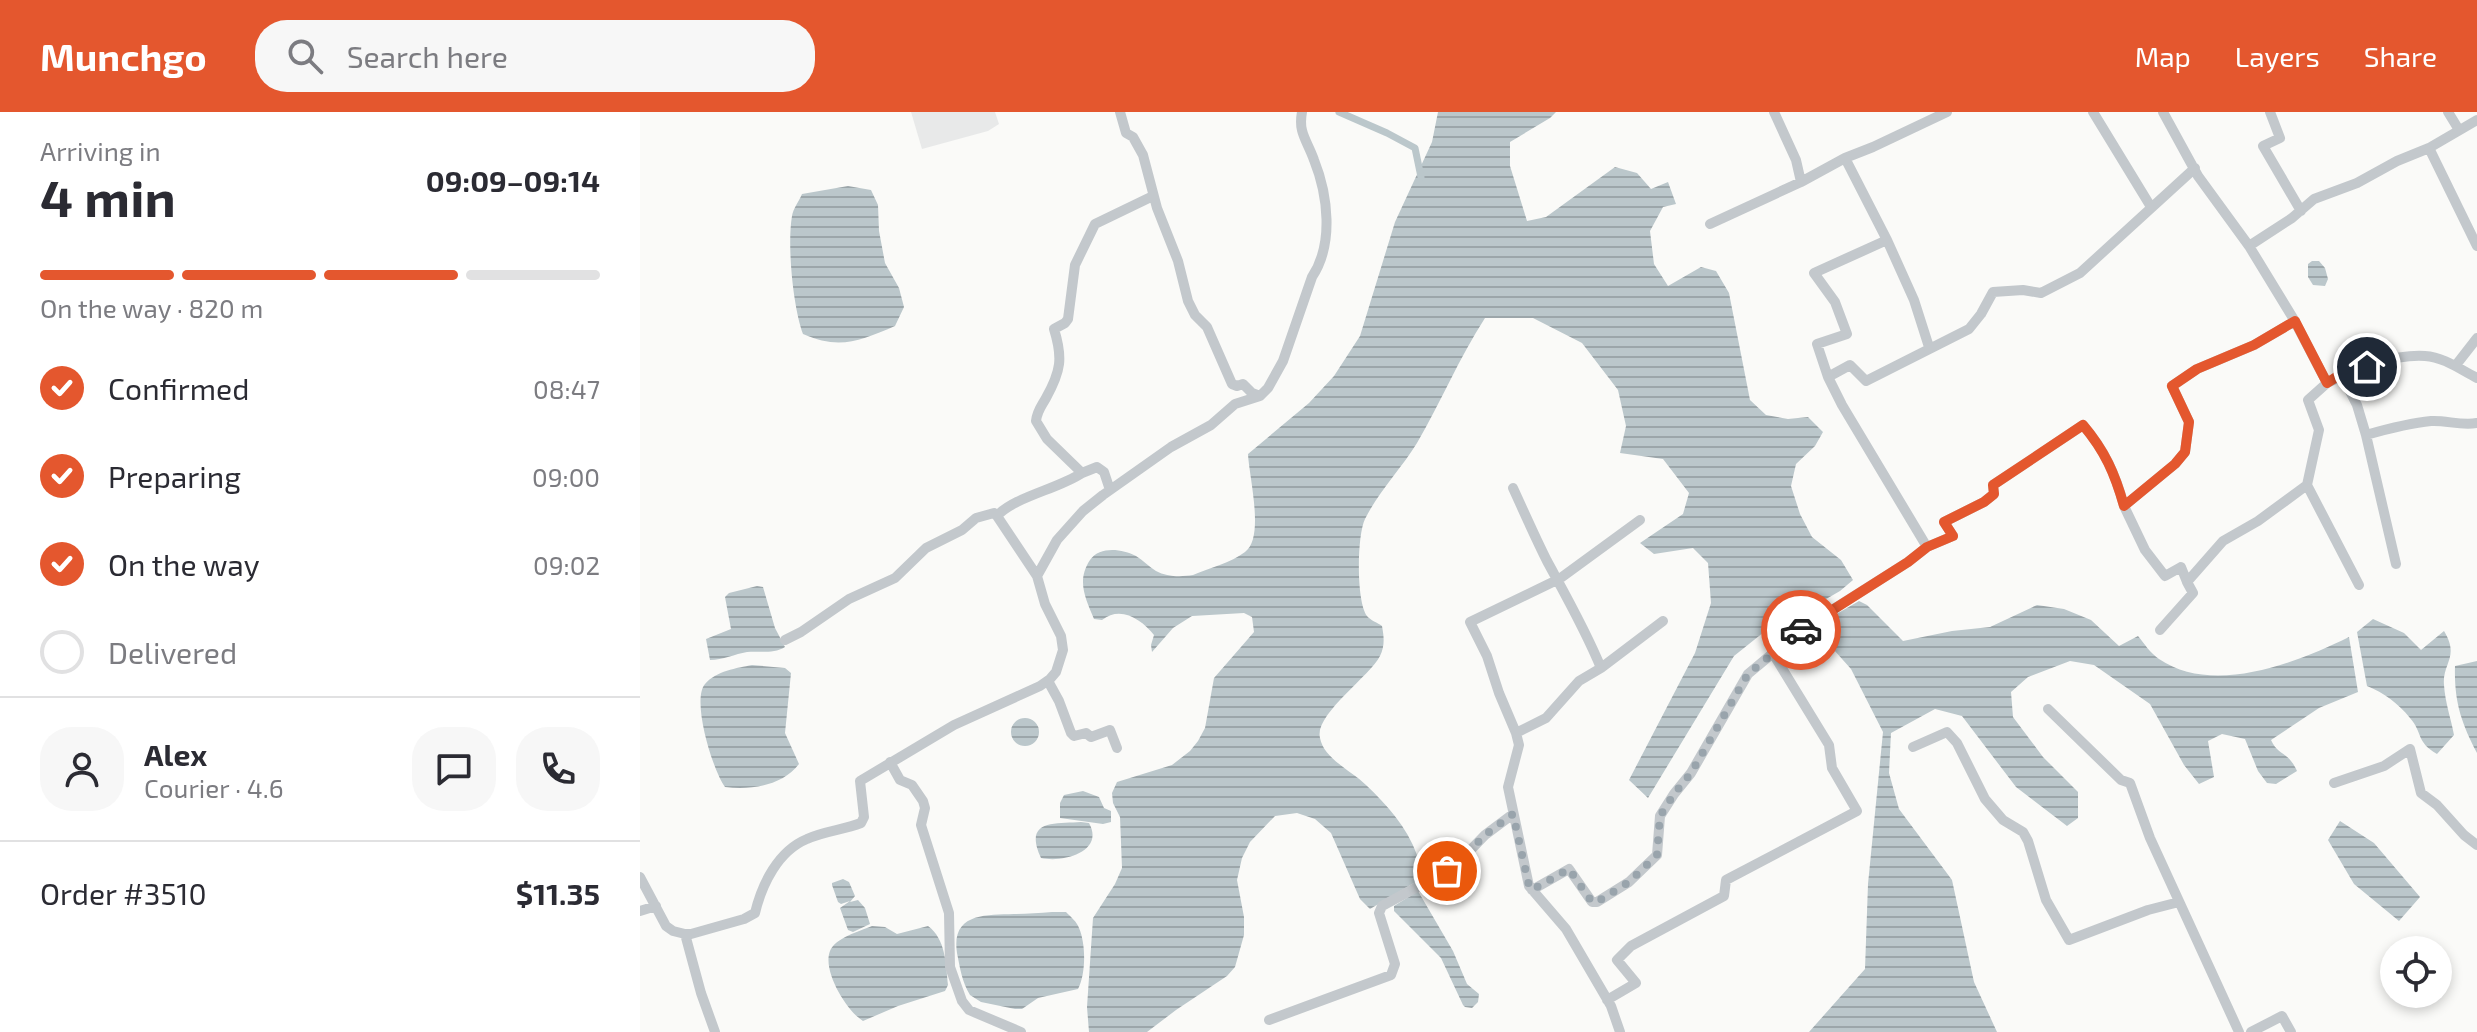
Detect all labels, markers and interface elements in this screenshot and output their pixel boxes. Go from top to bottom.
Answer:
search box [255,20,815,92]
text: Munchgo [40,33,207,79]
icon: search [283,34,327,78]
text: Search here [347,38,508,74]
text: Map [2135,39,2191,73]
text: Layers [2235,39,2320,73]
text: Share [2364,39,2437,73]
text: Arriving in [40,135,161,166]
text: 09:09–09:14 [426,162,600,198]
text: 4 min [40,165,176,227]
text: On the way · 820 m [40,292,263,323]
pin [2333,333,2401,401]
icon: home [2345,345,2389,389]
icon: check [40,366,84,410]
text: Confirmed [108,370,249,406]
text: 08:47 [533,373,600,404]
icon: check [40,454,84,498]
text: Preparing [108,458,241,494]
text: 09:00 [532,461,600,492]
icon: check [40,542,84,586]
text: On the way [108,546,260,582]
text: 09:02 [533,549,600,580]
courier [1761,590,1841,670]
icon: car [1779,608,1823,652]
text: Delivered [108,634,237,670]
button: person [40,727,124,811]
button: chat [412,727,496,811]
button: phone [516,727,600,811]
text: Alex [144,736,207,772]
text: Courier · 4.6 [144,772,284,803]
pin [1413,837,1481,905]
icon: bag [1425,849,1469,893]
text: Order #3510 [40,875,207,911]
text: $11.35 [516,875,600,911]
map controls [2380,936,2452,1008]
button: locate [2380,936,2452,1008]

